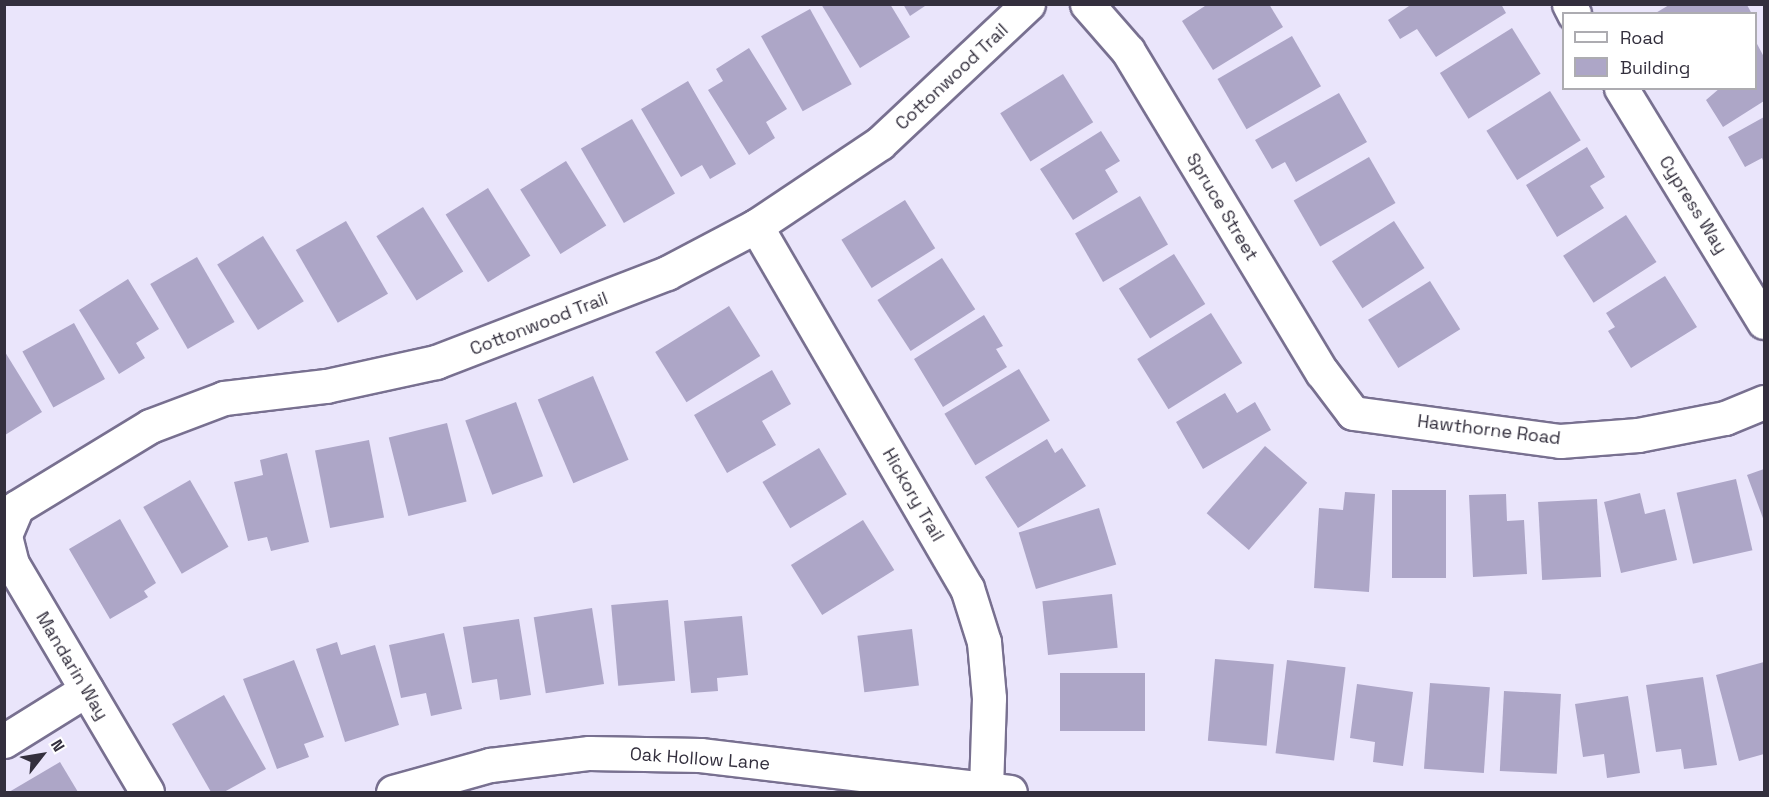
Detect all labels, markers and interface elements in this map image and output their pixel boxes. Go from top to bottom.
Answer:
legend [1562,12,1757,90]
street label: Cottonwood Trail [891,19,1013,135]
text: Road [1620,26,1664,49]
text: Building [1620,56,1690,79]
street label: Spruce Street [1181,149,1263,265]
street label: Cypress Way [1654,152,1732,258]
street label: Cottonwood Trail [467,288,611,360]
street label: Hawthorne Road [1416,410,1562,450]
street label: Hickory Trail [877,444,949,546]
street label: Mandarin Way [31,608,113,724]
north arrow [12,725,72,785]
text: N [46,735,70,755]
street label: Oak Hollow Lane [629,743,771,775]

